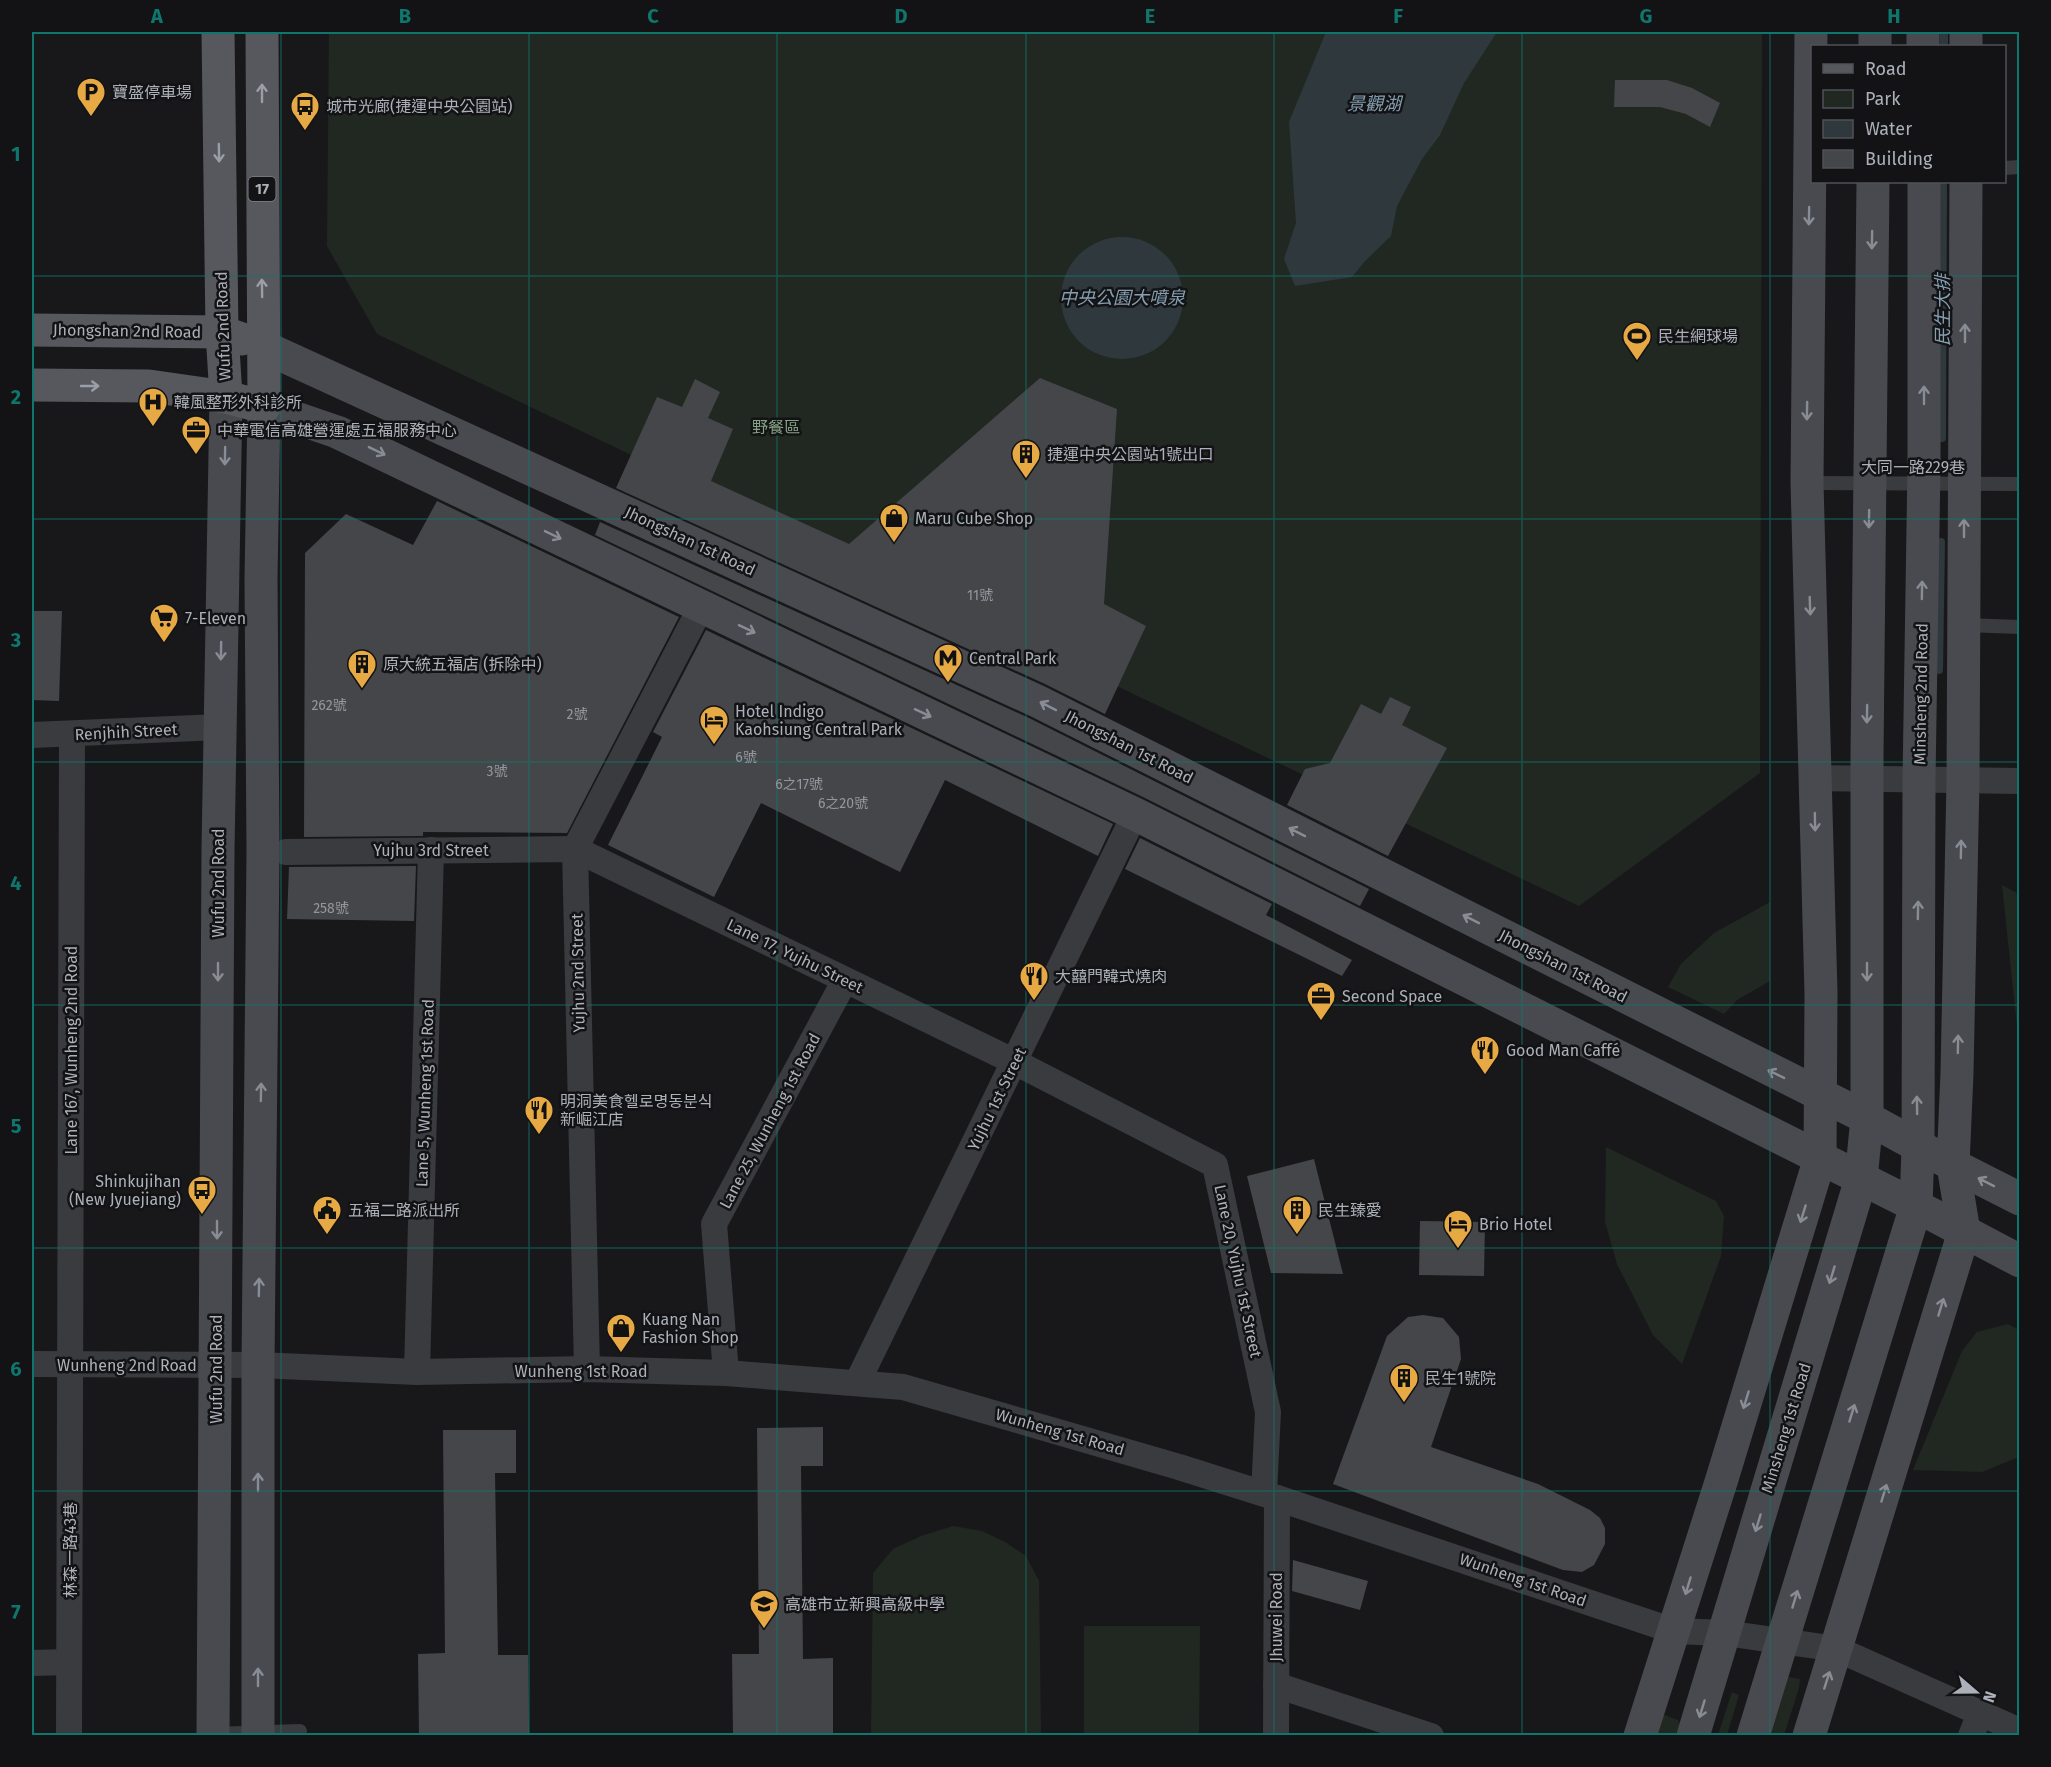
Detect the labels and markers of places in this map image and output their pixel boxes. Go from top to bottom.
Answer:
parking icon: 寶盛停車場 [75,76,107,118]
place label: 寶盛停車場 [112,83,192,102]
bus stop icon: 城市光廊(捷運中央公園站) [289,90,321,132]
place label: 城市光廊(捷運中央公園站) [326,97,512,116]
sports icon: 民生網球場 [1621,320,1653,362]
place label: 民生網球場 [1658,327,1738,346]
hospital icon: 韓風整形外科診所 [137,386,169,428]
place label: 韓風整形外科診所 [174,393,302,412]
office icon: 中華電信高雄營運處五福服務中心 [180,414,212,456]
place label: 中華電信高雄營運處五福服務中心 [217,421,457,440]
building icon: 捷運中央公園站1號出口 [1010,438,1042,480]
place label: 捷運中央公園站1號出口 [1047,445,1214,464]
shop icon: Maru Cube Shop [878,502,910,544]
place label: Maru Cube Shop [915,509,1033,528]
supermarket icon: 7-Eleven [148,602,180,644]
place label: 7-Eleven [185,609,246,628]
metro station icon: Central Park [932,642,964,684]
building icon: 原大統五福店 (拆除中) [346,648,378,690]
place label: Central Park [969,649,1057,668]
place label: 原大統五福店 (拆除中) [383,655,542,674]
place label: Hotel Indigo Kaohsiung Central Park [735,702,903,739]
hotel icon: Hotel Indigo Kaohsiung Central Park [698,704,730,746]
restaurant icon: 大囍門韓式燒肉 [1018,960,1050,1002]
place label: 大囍門韓式燒肉 [1055,967,1167,986]
office icon: Second Space [1305,980,1337,1022]
place label: Second Space [1342,987,1442,1006]
restaurant icon: Good Man Caffé [1469,1034,1501,1076]
place label: Good Man Caffé [1506,1041,1620,1060]
place label: 明洞美食헬로명동분식 新崛江店 [560,1092,712,1129]
restaurant icon: 明洞美食헬로명동분식 新崛江店 [523,1094,555,1136]
place label: Shinkujihan (New Jyuejiang) [69,1172,181,1209]
bus stop icon: Shinkujihan (New Jyuejiang) [186,1174,218,1216]
public building icon: 五福二路派出所 [311,1194,343,1236]
building icon: 民生臻愛 [1281,1194,1313,1236]
place label: 五福二路派出所 [348,1201,460,1220]
place label: 民生臻愛 [1318,1201,1382,1220]
hotel icon: Brio Hotel [1442,1208,1474,1250]
place label: Brio Hotel [1479,1215,1552,1234]
place label: Kuang Nan Fashion Shop [642,1310,739,1347]
shop icon: Kuang Nan Fashion Shop [605,1312,637,1354]
building icon: 民生1號院 [1388,1362,1420,1404]
place label: 民生1號院 [1425,1369,1496,1388]
school or university icon: 高雄市立新興高級中學 [748,1588,780,1630]
place label: 高雄市立新興高級中學 [785,1595,945,1614]

